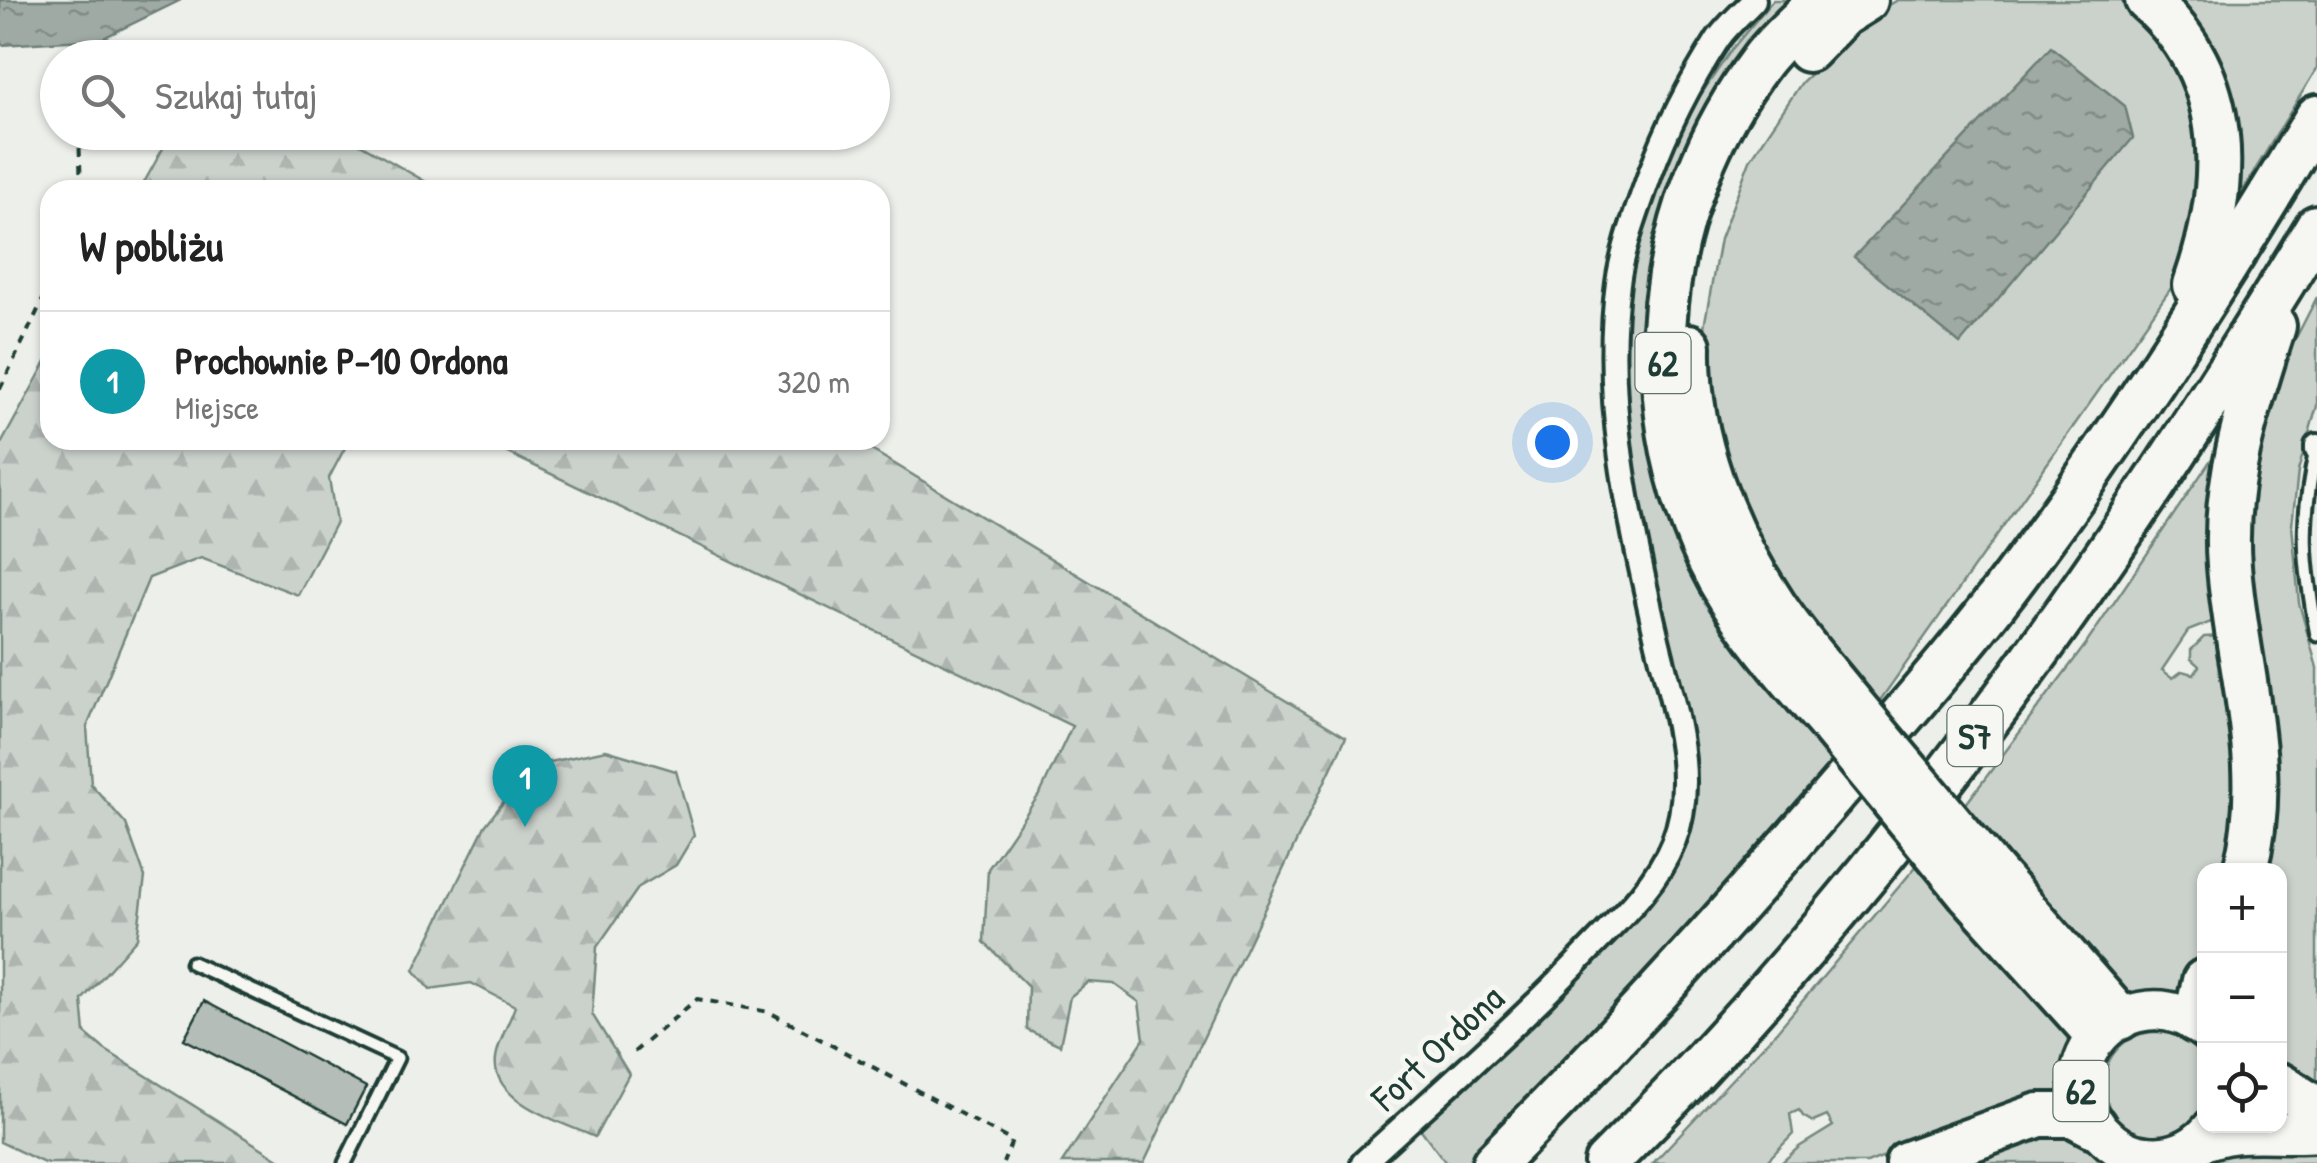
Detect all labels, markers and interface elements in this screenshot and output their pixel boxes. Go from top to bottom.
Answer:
search box [40,40,890,150]
icon: search [75,68,130,123]
text: Szukaj tutaj [155,69,317,121]
text: W pobliżu [80,217,223,274]
road number: 62 [1636,333,1690,393]
text: Prochownie P-10 Ordona [175,334,508,386]
text: 1 [107,360,118,403]
text: 320 m [777,360,850,403]
text: Miejsce [175,386,259,429]
your location [1527,417,1578,468]
road number: S7 [1948,706,2002,766]
pin: 1 [492,744,558,827]
map controls [2197,863,2287,1133]
button: + [2197,863,2287,953]
button: − [2197,953,2287,1043]
street label: Fort Ordona [1359,972,1515,1123]
button: locate [2197,1043,2287,1133]
road number: 62 [2054,1061,2108,1121]

